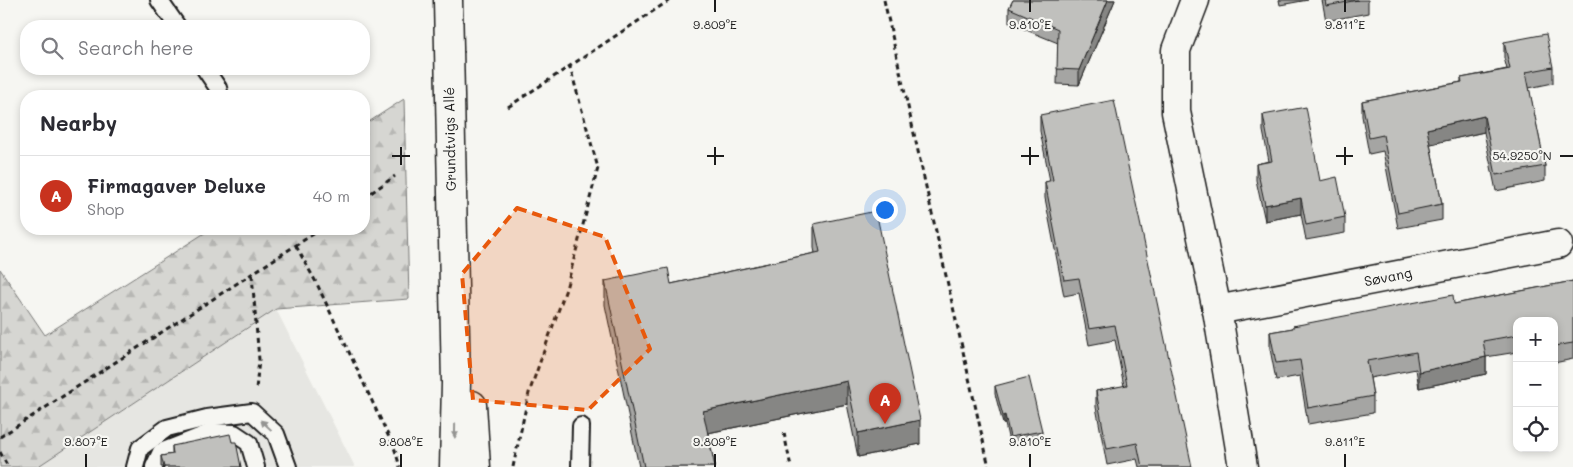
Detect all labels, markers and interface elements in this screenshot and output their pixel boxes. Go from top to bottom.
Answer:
text: 9.809°E [693,16,737,32]
text: 9.810°E [1009,16,1051,32]
text: 9.811°E [1325,16,1365,32]
search box [20,20,370,75]
icon: search [38,34,66,62]
text: Search here [78,35,194,60]
street label: Grundtvigs Allé [439,87,460,191]
text: Nearby [40,109,117,136]
text: 54.9250°N [1492,147,1552,163]
text: Firmagaver Deluxe [87,173,266,198]
text: A [50,185,62,206]
text: 40 m [313,185,350,206]
your location [872,197,898,223]
text: Shop [87,198,124,219]
street label: Søvang [1362,263,1413,290]
map controls [1513,317,1558,452]
button: + [1513,317,1558,362]
button: − [1513,362,1558,407]
pin: A [869,383,901,424]
button: locate [1513,407,1558,452]
one-way arrow [261,419,273,431]
one-way arrow [451,424,459,440]
text: 9.807°E [64,433,108,449]
text: 9.808°E [379,433,423,449]
text: 9.809°E [693,433,737,449]
text: 9.810°E [1009,433,1051,449]
text: 9.811°E [1325,433,1365,449]

